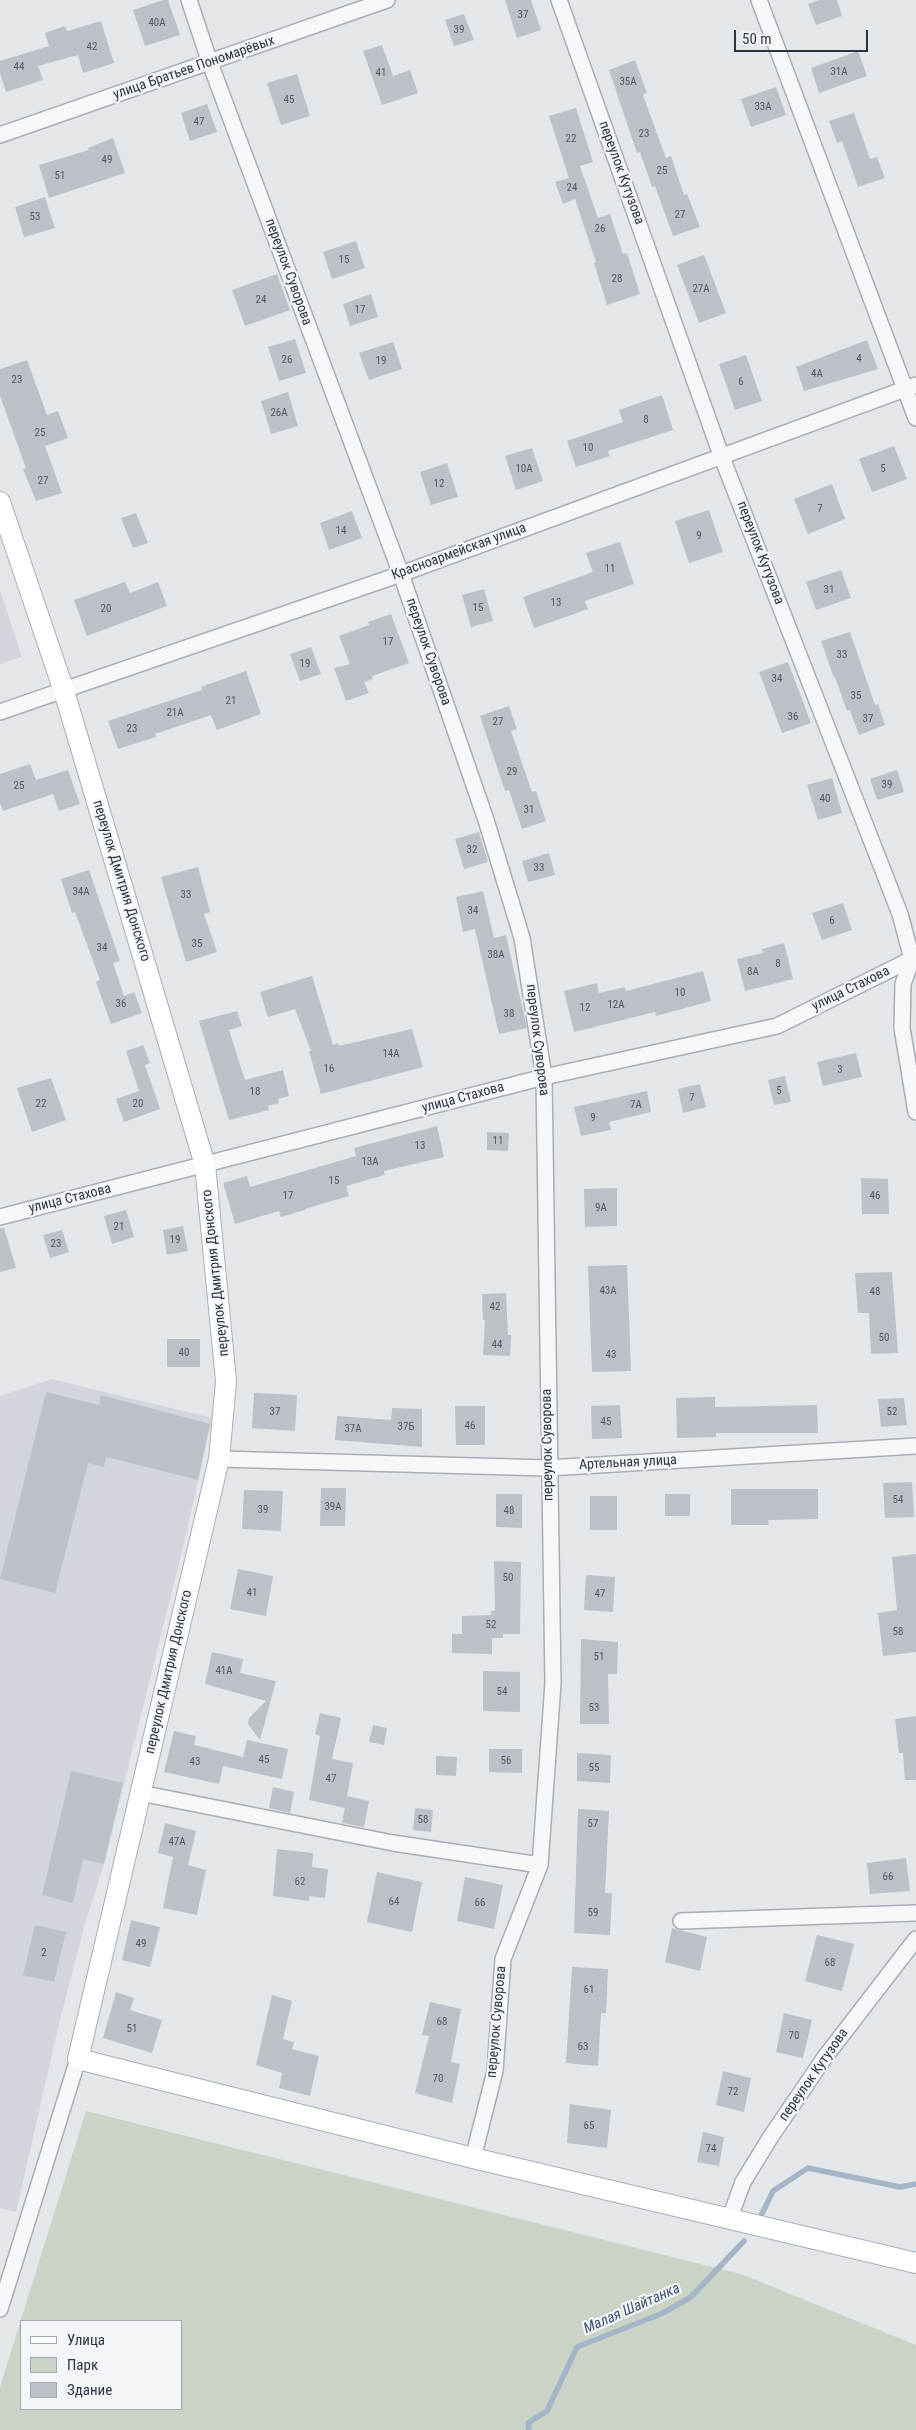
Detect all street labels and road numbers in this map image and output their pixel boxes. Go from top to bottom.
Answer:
street label: улица Братьев Пономарёвых [111,32,277,104]
street label: переулок Кутузова [594,119,648,227]
street label: переулок Суворова [261,216,315,328]
street label: переулок Кутузова [733,499,787,607]
street label: Красноармейская улица [389,520,529,584]
street label: переулок Суворова [402,596,454,708]
street label: переулок Дмитрия Донского [88,798,154,964]
street label: улица Стахова [809,963,893,1015]
street label: переулок Суворова [522,983,552,1097]
street label: улица Стахова [420,1079,506,1117]
street label: улица Стахова [27,1181,113,1217]
street label: переулок Дмитрия Донского [199,1189,233,1357]
street label: переулок Суворова [539,1389,557,1501]
street label: Артельная улица [579,1452,677,1474]
street label: переулок Дмитрия Донского [142,1588,196,1756]
street label: переулок Суворова [484,1965,510,2079]
street label: переулок Кутузова [776,2026,852,2124]

